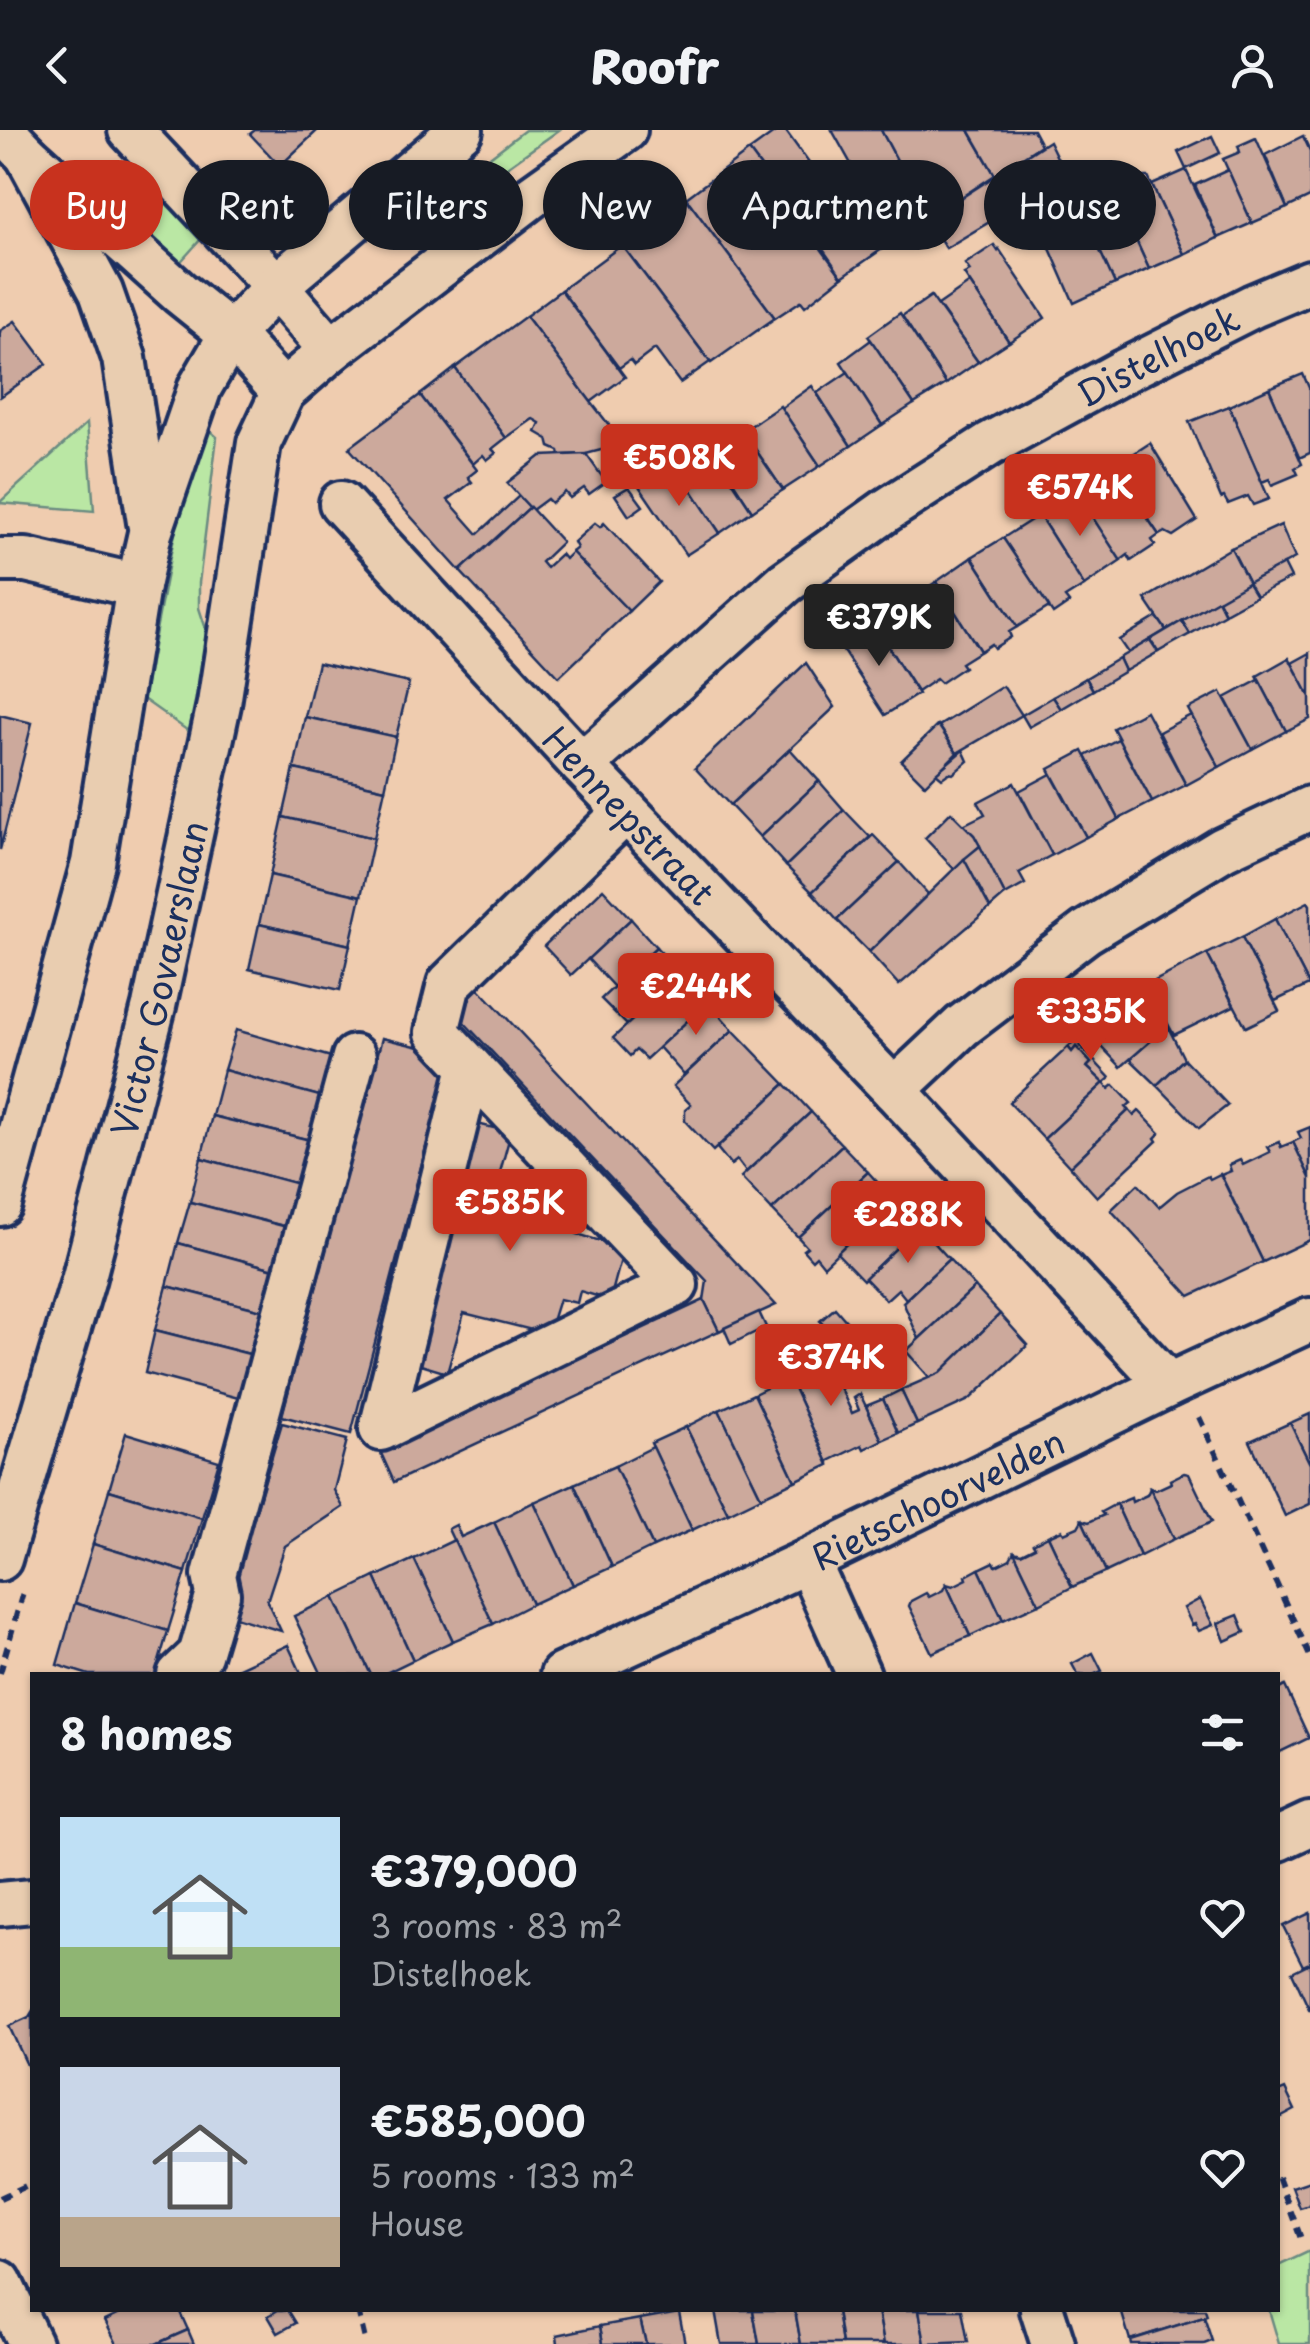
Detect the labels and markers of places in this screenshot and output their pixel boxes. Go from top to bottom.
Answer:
pin: €508K [609,424,749,509]
pin: €574K [1010,454,1150,539]
pin: €379K [809,584,949,669]
pin: €244K [626,953,766,1038]
pin: €335K [1021,978,1161,1063]
pin: €585K [440,1169,580,1254]
pin: €288K [838,1181,978,1266]
pin: €374K [761,1324,901,1409]

